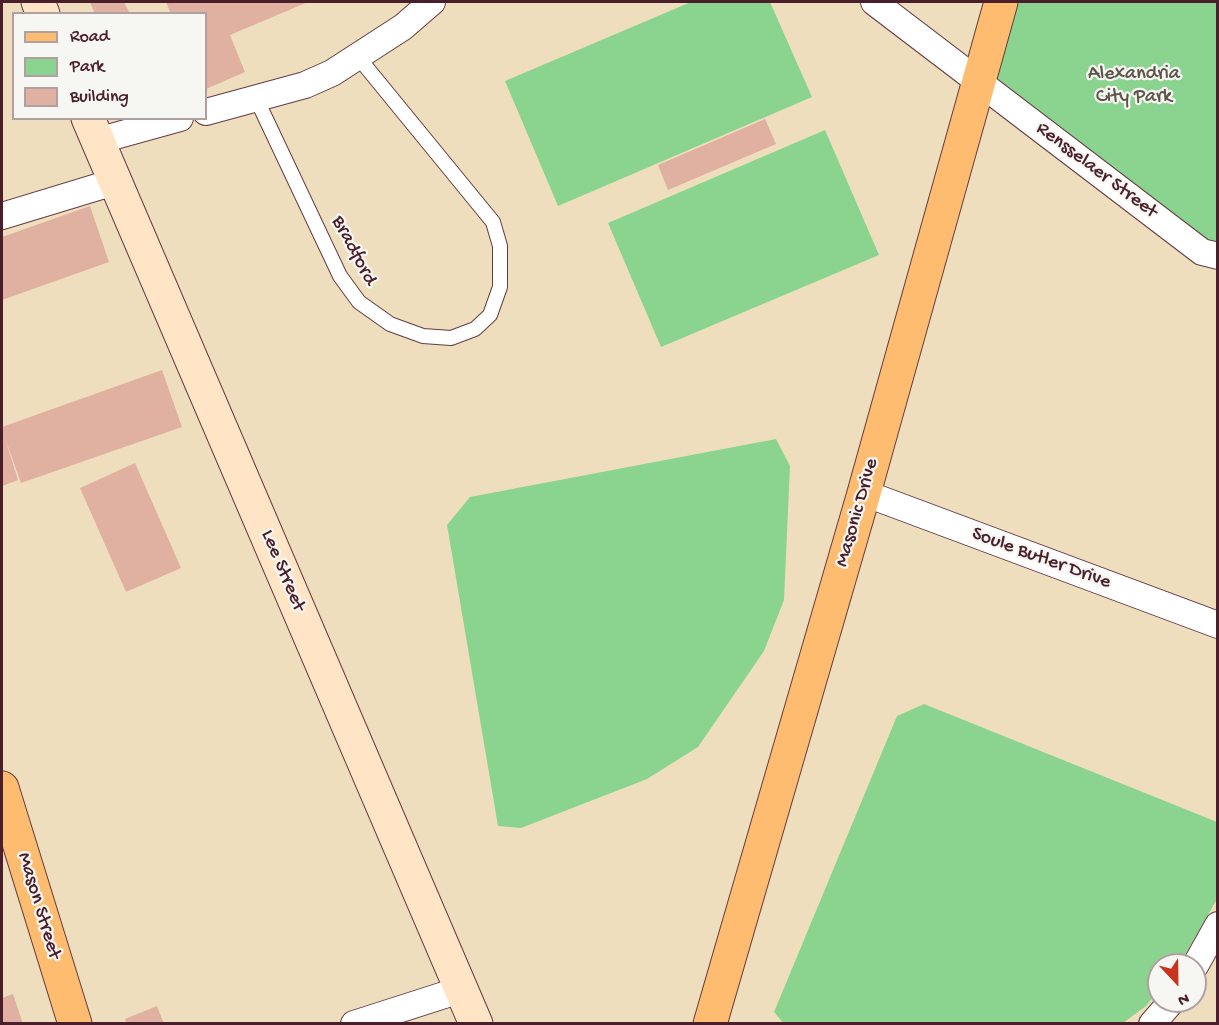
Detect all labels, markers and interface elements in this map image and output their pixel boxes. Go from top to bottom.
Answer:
legend [12,12,207,120]
text: Road [70,27,109,48]
text: Park [70,57,104,78]
park label: Alexandria City Park [1088,63,1180,110]
text: Building [70,87,129,108]
street label: Rensselaer Street [1030,117,1162,225]
street label: Bradford [325,212,381,290]
street label: Masonic Drive [831,456,885,570]
street label: Soule Butler Drive [968,523,1114,595]
street label: Lee Street [254,527,310,615]
street label: Mason Street [10,850,66,962]
north arrow [1147,953,1207,1013]
text: N [1175,988,1192,1009]

